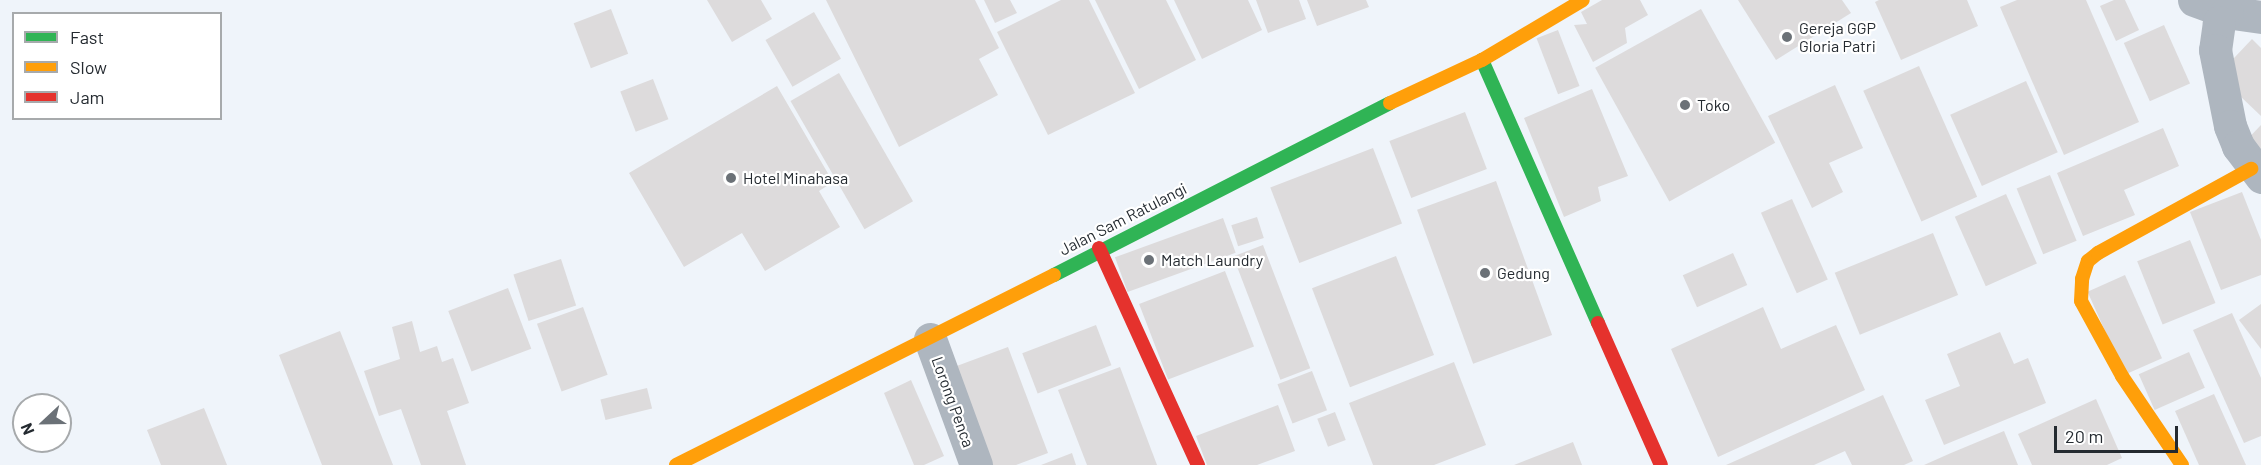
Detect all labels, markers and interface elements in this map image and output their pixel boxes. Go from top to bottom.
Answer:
legend [12,12,222,120]
place label: Gereja GGP Gloria Patri [1799,18,1876,56]
text: Fast [70,26,104,48]
marker: Gereja GGP Gloria Patri [1780,30,1794,44]
text: Slow [70,56,107,78]
text: Jam [70,86,104,108]
place label: Toko [1697,95,1730,115]
marker: Toko [1678,98,1692,112]
place label: Hotel Minahasa [743,168,848,188]
marker: Hotel Minahasa [724,171,738,185]
street label: Jalan Sam Ratulangi [1056,179,1190,259]
place label: Match Laundry [1161,250,1263,270]
marker: Match Laundry [1142,253,1156,267]
place label: Gedung [1497,263,1550,283]
marker: Gedung [1478,266,1492,280]
street label: Lorong Penca [928,354,978,450]
north arrow [12,393,72,453]
scale bar [2057,414,2182,452]
text: N [16,421,38,438]
text: 20 m [2065,425,2103,447]

